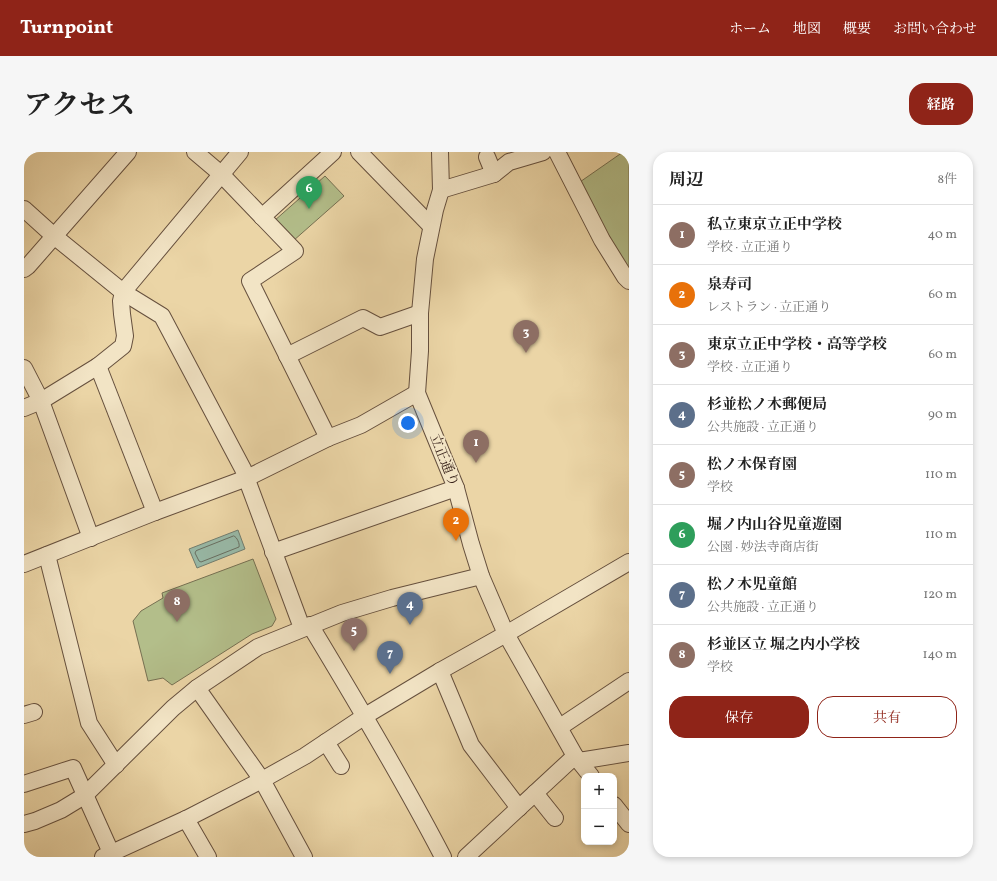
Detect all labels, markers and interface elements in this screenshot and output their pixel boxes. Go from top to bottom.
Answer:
text: Turnpoint [20,15,113,41]
text: ホーム [729,20,771,39]
text: 地図 [793,20,821,39]
text: 概要 [843,20,871,39]
text: お問い合わせ [893,20,977,39]
button: 経路 [909,83,973,125]
text: アクセス [24,87,135,126]
text: 周辺 [669,169,703,192]
text: 8件 [937,171,957,189]
pin: 6 [296,176,322,209]
text: 私立東京立正中学校 [707,215,842,236]
text: 1 [679,226,685,244]
text: 40 m [928,226,957,244]
text: 学校 · 立正通り [707,239,793,257]
text: 泉寿司 [707,275,752,296]
text: 2 [679,286,685,304]
text: 60 m [929,286,957,304]
text: レストラン · 立正通り [707,299,831,317]
pin: 3 [513,320,539,353]
text: 東京立正中学校・高等学校 [707,335,887,356]
text: 3 [679,346,685,364]
text: 60 m [929,346,957,364]
text: 学校 · 立正通り [707,359,793,377]
text: 杉並松ノ木郵便局 [707,395,827,416]
text: 4 [678,406,686,424]
text: 90 m [928,406,957,424]
your location [398,413,418,433]
text: 公共施設 · 立正通り [707,419,819,437]
pin: 1 [463,430,489,463]
street label: 立正通り [424,431,463,490]
text: 松ノ木保育園 [707,455,797,476]
text: 5 [679,466,685,484]
text: 110 m [925,466,957,484]
text: 学校 [707,479,733,497]
pin: 2 [443,508,469,541]
text: 堀ノ内山谷児童遊園 [707,515,842,536]
text: 6 [678,526,686,544]
text: 110 m [925,526,957,544]
text: 公園 · 妙法寺商店街 [707,539,819,557]
text: 松ノ木児童館 [707,575,797,596]
text: 7 [679,586,685,604]
text: 120 m [923,586,957,604]
pin: 8 [164,589,190,622]
pin: 4 [397,592,423,625]
text: 公共施設 · 立正通り [707,599,819,617]
pin: 5 [341,618,367,651]
text: 杉並区立 堀之内小学校 [707,635,860,656]
pin: 7 [377,641,403,674]
text: 8 [678,646,686,664]
text: 140 m [923,646,957,664]
text: 学校 [707,659,733,677]
button: 保存 [669,696,809,738]
button: 共有 [817,696,957,738]
map controls [581,773,617,845]
button: + [581,773,617,809]
button: − [581,809,617,845]

